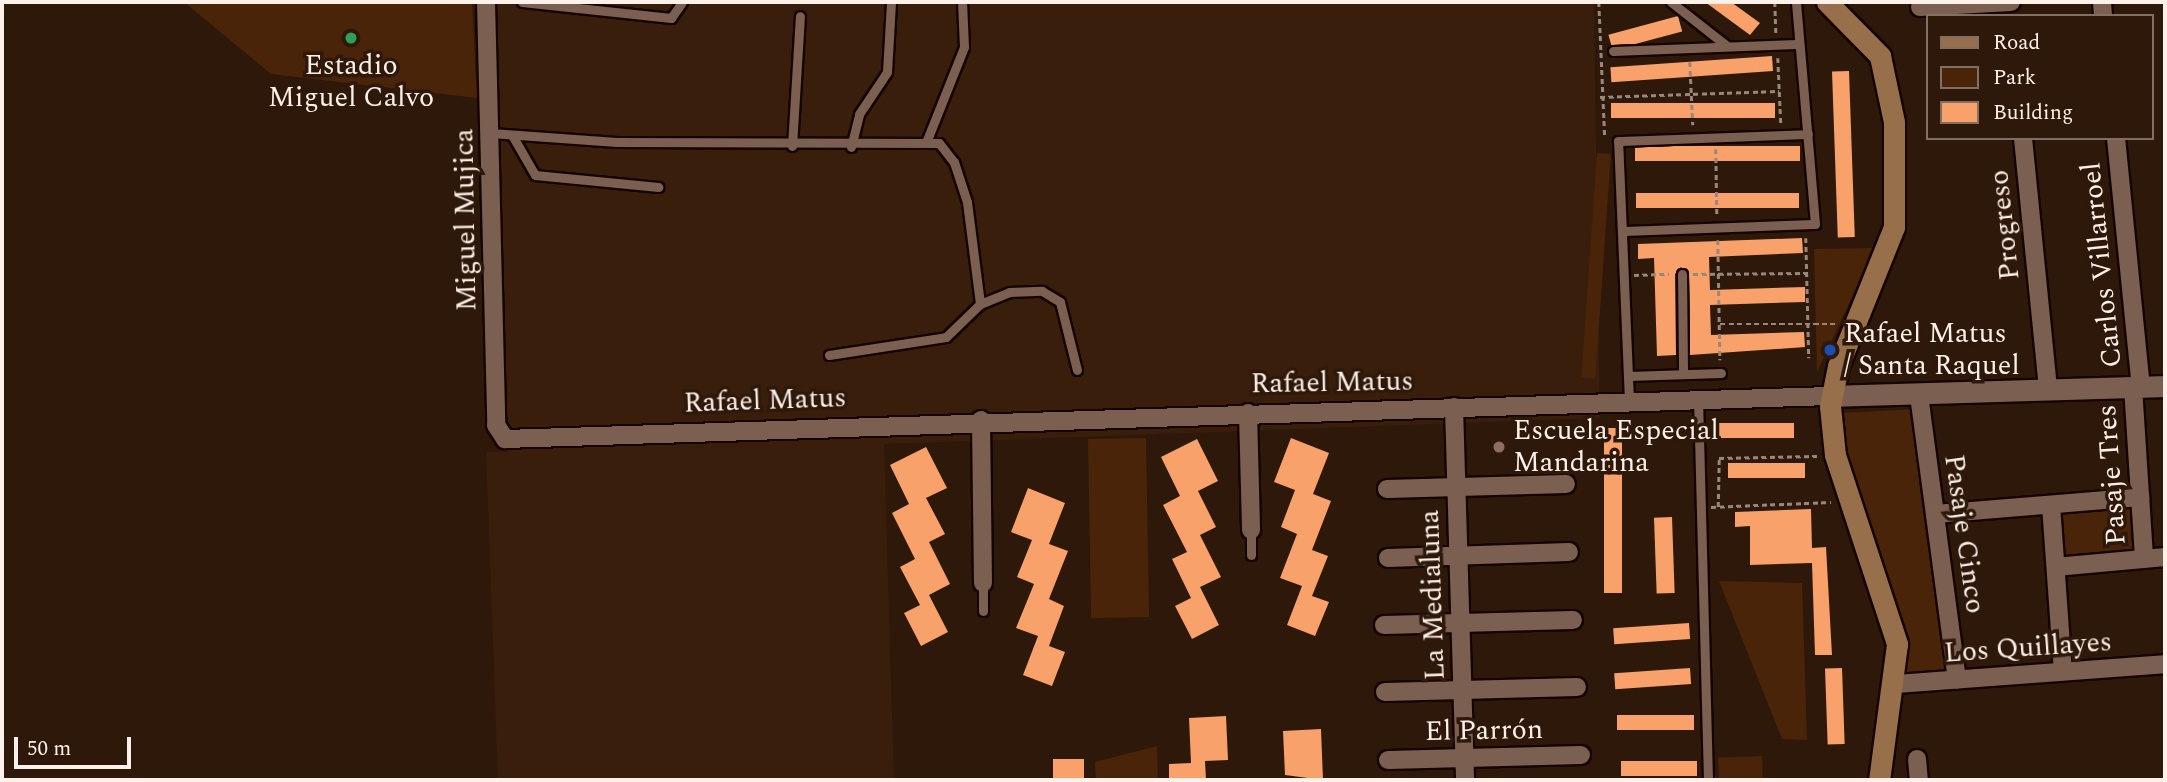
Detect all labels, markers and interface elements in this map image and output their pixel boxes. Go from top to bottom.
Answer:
legend [1926,14,2153,140]
text: Road [1993,27,2040,59]
marker: Estadio Miguel Calvo [343,30,359,46]
place label: Estadio Miguel Calvo [268,49,434,115]
text: Park [1993,62,2036,94]
text: Building [1993,97,2073,129]
street label: Miguel Mujica [448,128,484,312]
street label: Carlos Villarroel [2074,161,2130,369]
street label: Progreso [1983,168,2027,282]
place label: Rafael Matus / Santa Raquel [1844,317,2020,383]
marker: Rafael Matus / Santa Raquel [1822,342,1838,358]
street label: Rafael Matus [1250,365,1414,401]
street label: Rafael Matus [683,381,847,421]
street label: Pasaje Tres [2090,404,2134,546]
place label: Escuela Especial Mandarina [1513,414,1719,480]
marker: Escuela Especial Mandarina [1491,439,1507,455]
street label: Pasaje Cinco [1936,452,1992,616]
street label: La Medialuna [1413,509,1453,681]
street label: Los Quillayes [1943,625,2113,671]
street label: El Parrón [1425,713,1543,749]
scale bar [18,722,135,766]
text: 50 m [27,733,71,765]

